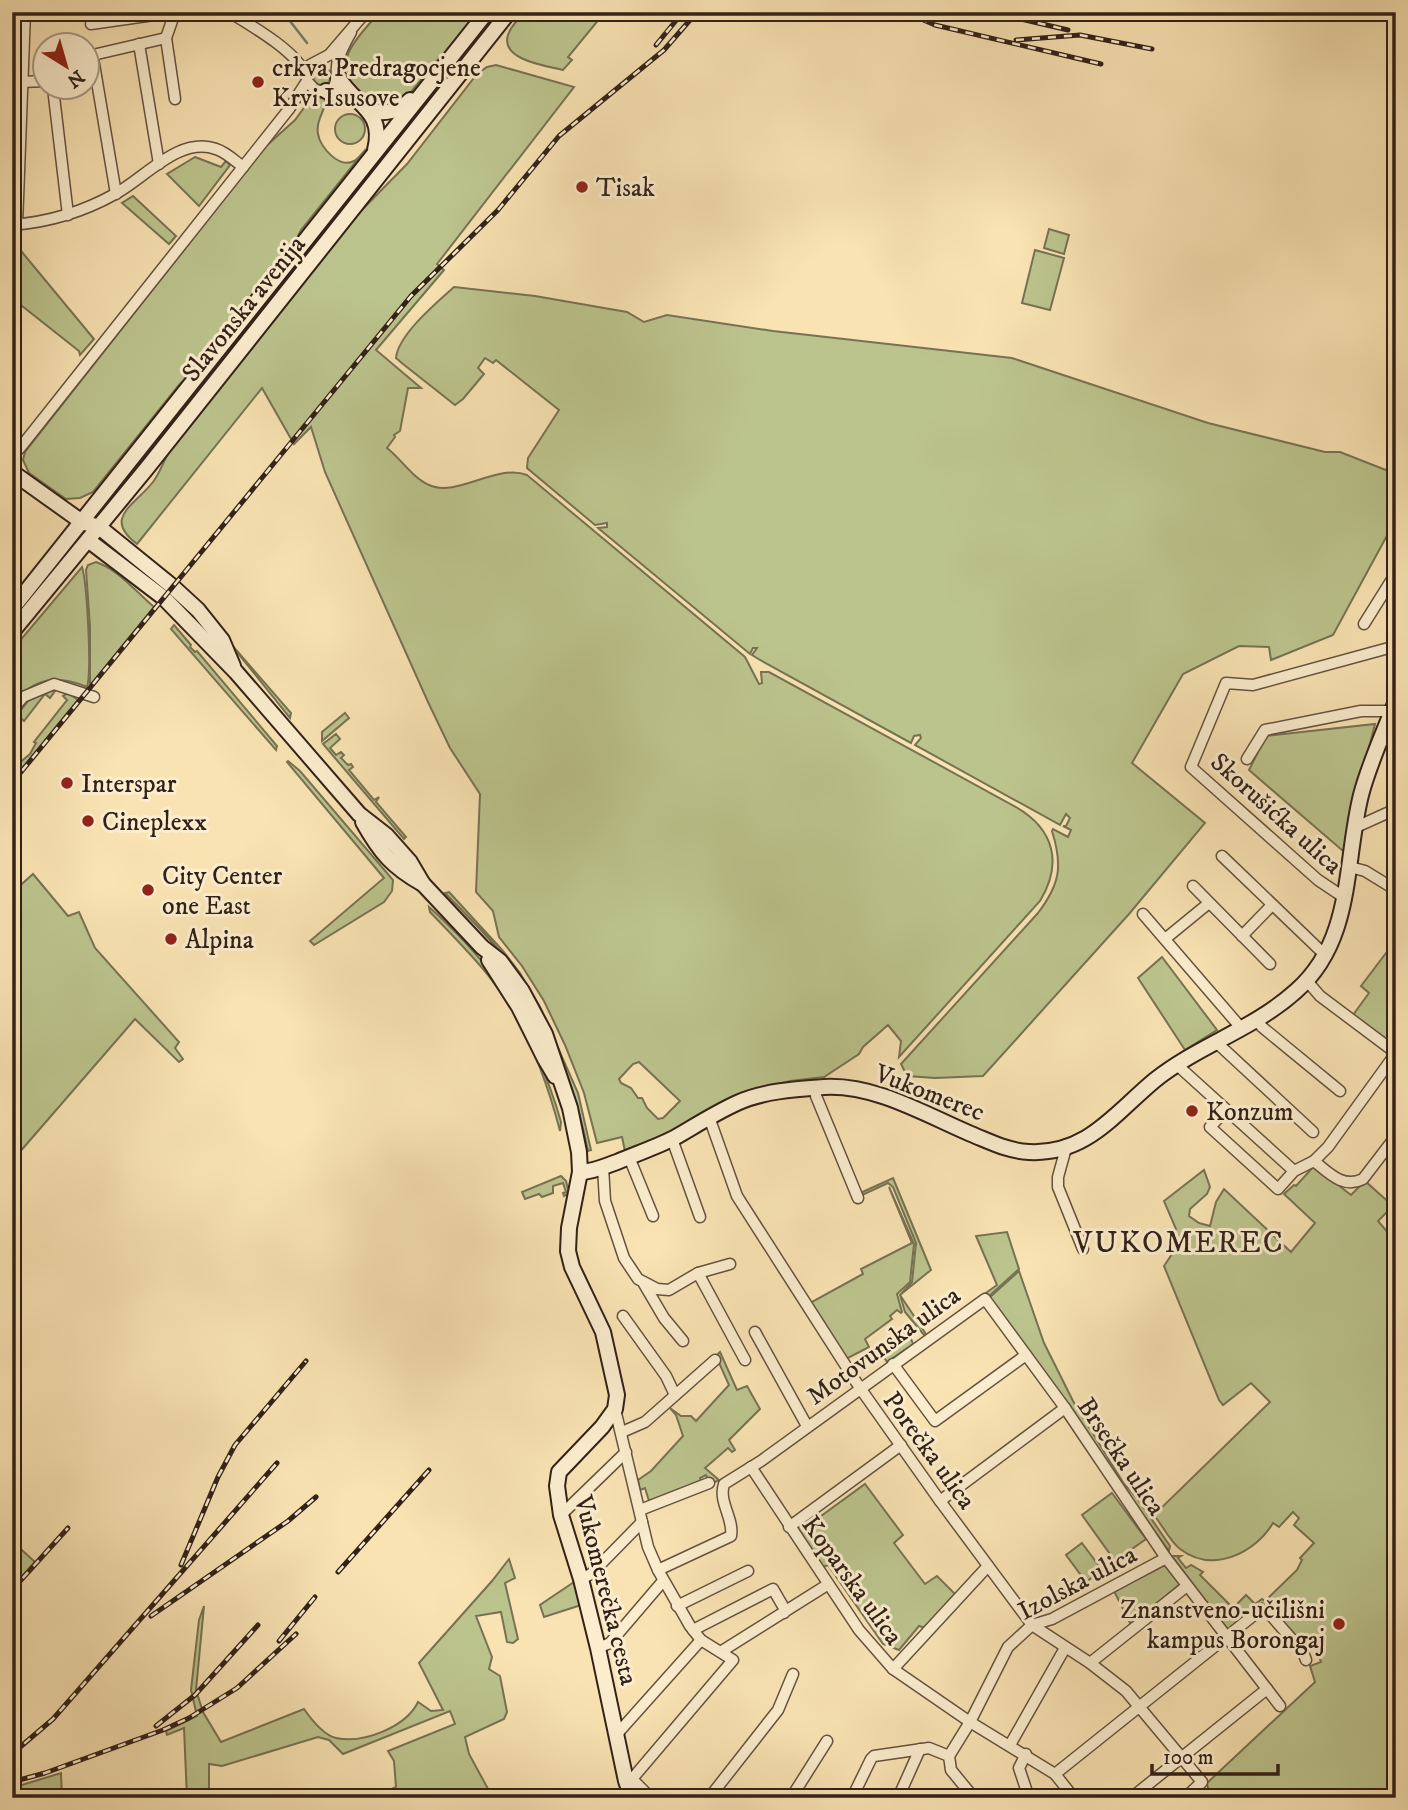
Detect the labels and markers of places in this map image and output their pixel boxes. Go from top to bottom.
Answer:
place label: crkva Predragocjene Krvi Isusove [272,52,481,115]
marker: crkva Predragocjene Krvi Isusove [250,74,266,90]
place label: Tisak [596,172,655,205]
marker: Tisak [574,179,590,195]
place label: Interspar [81,768,177,801]
marker: Interspar [59,775,75,791]
place label: Cineplexx [102,806,207,839]
marker: Cineplexx [80,813,96,829]
place label: City Center one East [162,860,283,923]
marker: City Center one East [140,882,156,898]
place label: Alpina [185,924,254,957]
marker: Alpina [163,931,179,947]
place label: Konzum [1206,1096,1294,1129]
marker: Konzum [1184,1103,1200,1119]
place label: Znanstveno-učilišni kampus Borongaj [1120,1594,1325,1657]
marker: Znanstveno-učilišni kampus Borongaj [1331,1616,1347,1632]

